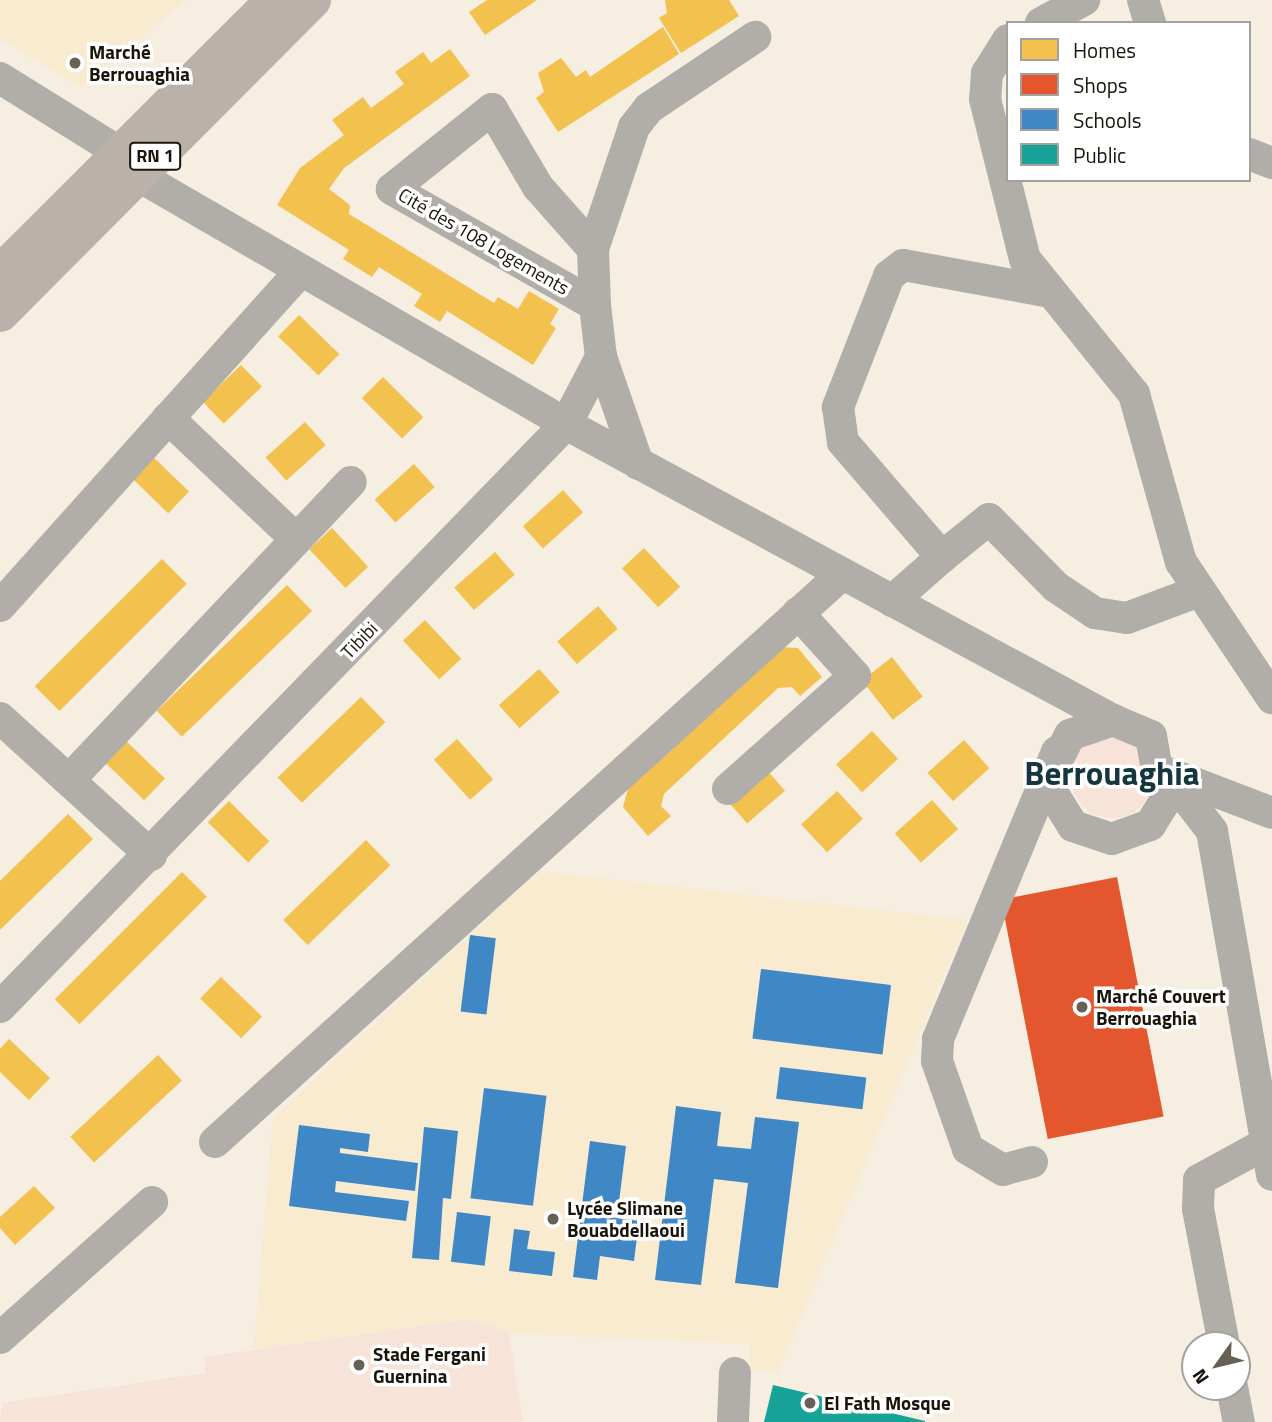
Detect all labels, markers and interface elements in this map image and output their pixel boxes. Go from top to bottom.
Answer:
legend [1006,21,1251,182]
text: Homes [1073,34,1136,66]
place label: Marché Berrouaghia [89,41,190,85]
marker: Marché Berrouaghia [67,55,83,71]
text: Shops [1073,69,1128,101]
text: Schools [1073,104,1142,136]
text: Public [1073,139,1126,171]
road number: RN 1 [129,141,181,170]
street label: Cité des 108 Logements [395,183,573,299]
street label: Tibibi [336,617,382,663]
district label: Berrouaghia [1024,754,1200,794]
place label: Marché Couvert Berrouaghia [1096,985,1226,1029]
marker: Marché Couvert Berrouaghia [1074,999,1090,1015]
place label: Lycée Slimane Bouabdellaoui [567,1197,685,1241]
marker: Lycée Slimane Bouabdellaoui [545,1211,561,1227]
north arrow [1181,1331,1251,1401]
place label: Stade Fergani Guernina [373,1343,486,1387]
marker: Stade Fergani Guernina [351,1357,367,1373]
text: N [1184,1363,1216,1390]
place label: El Fath Mosque [824,1392,951,1414]
marker: El Fath Mosque [802,1395,818,1411]

